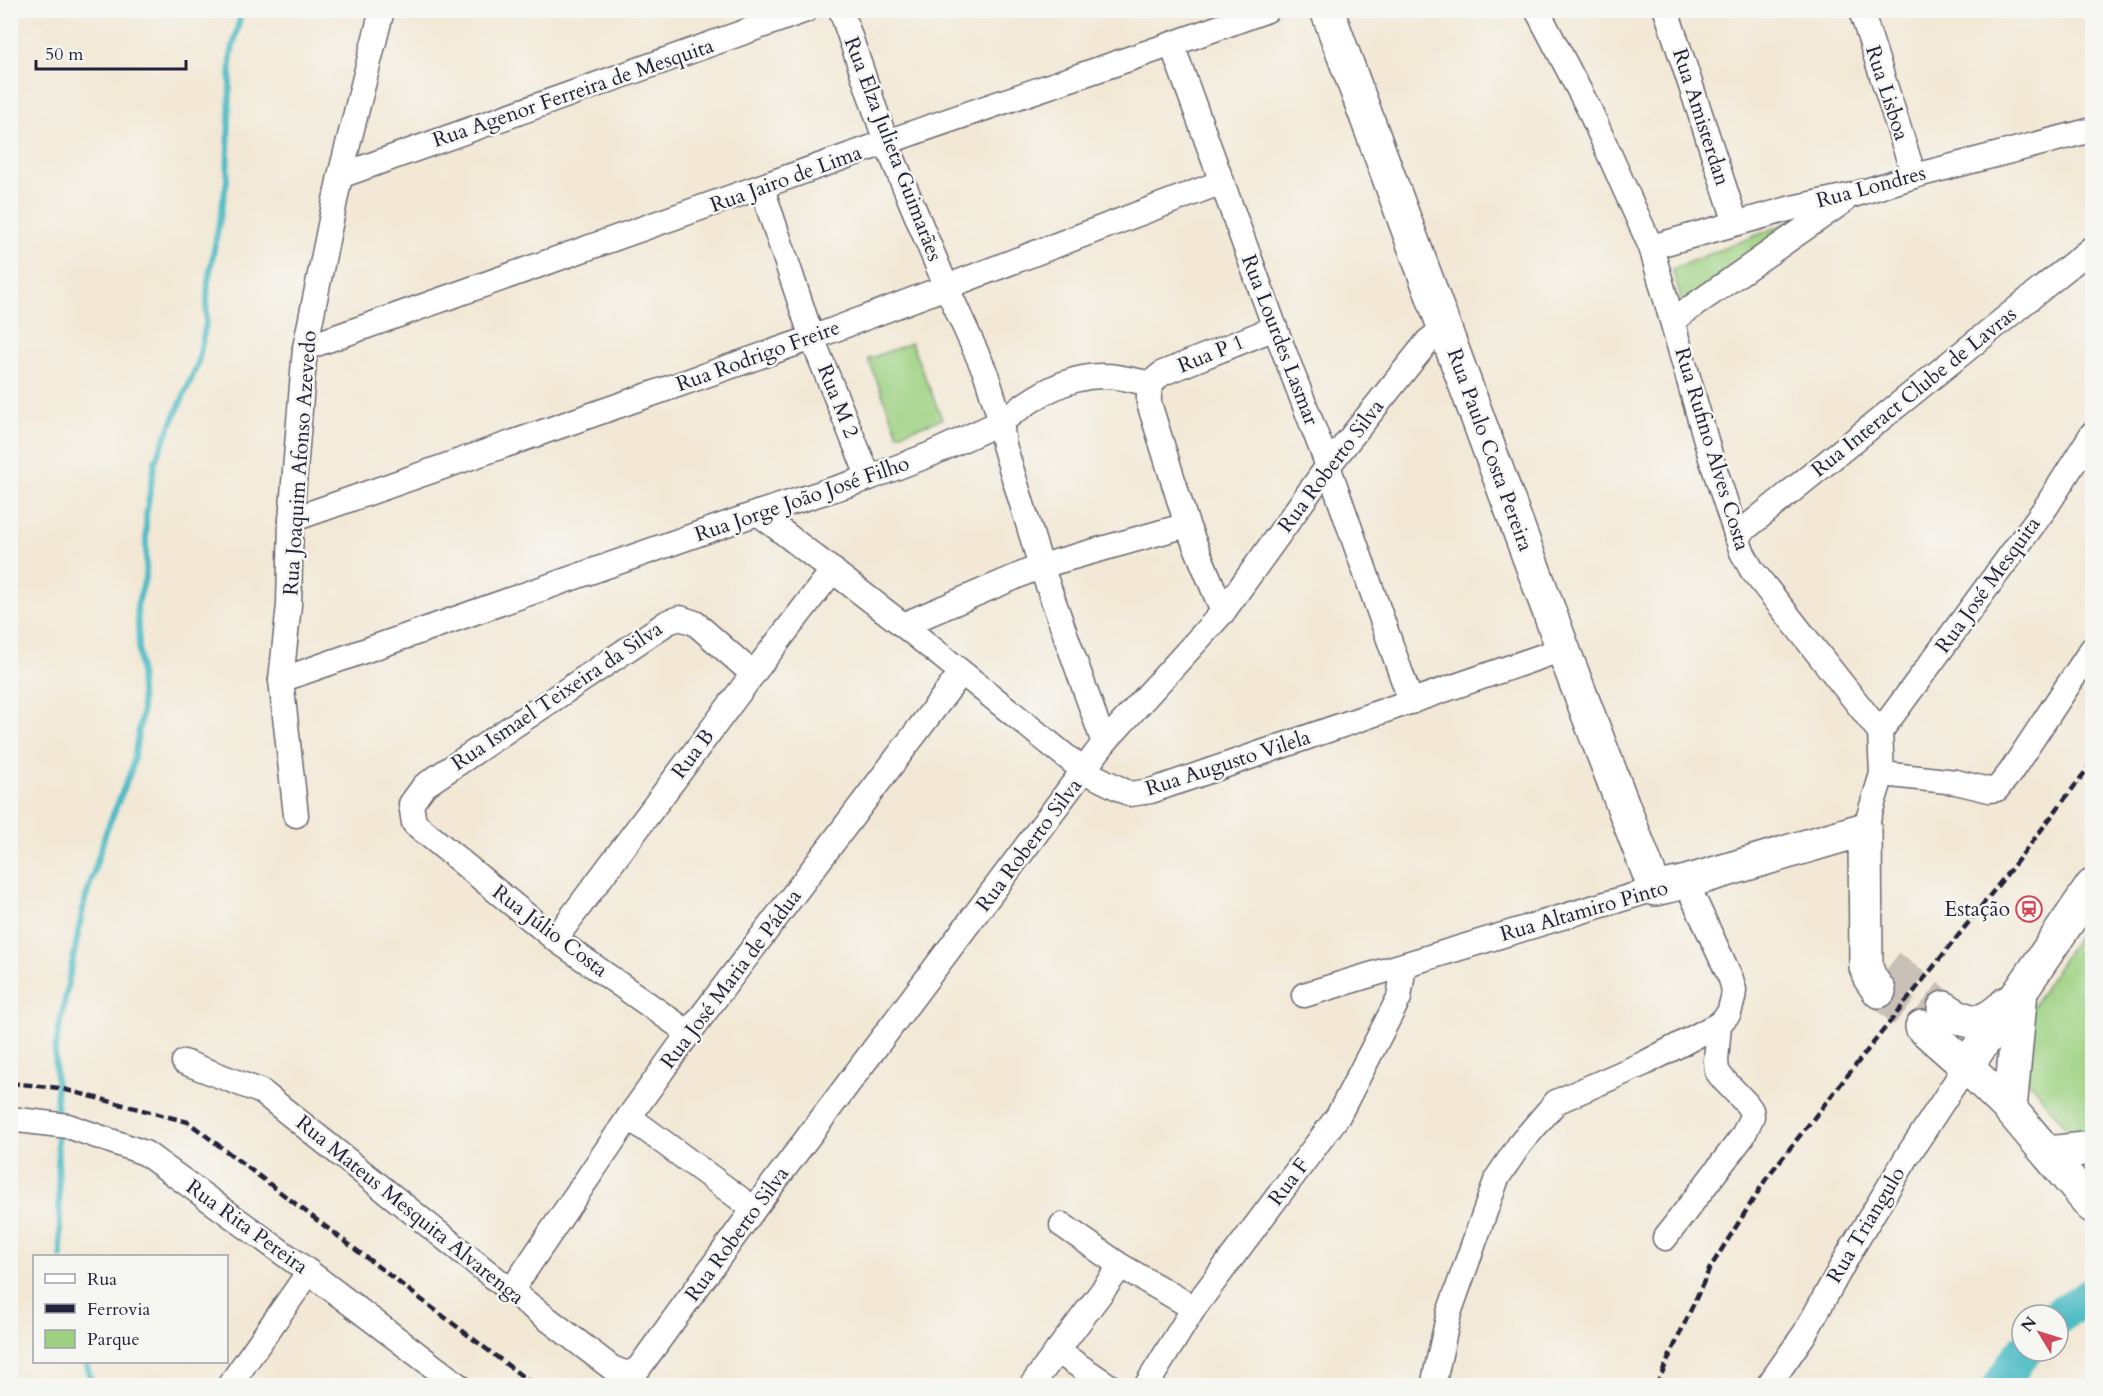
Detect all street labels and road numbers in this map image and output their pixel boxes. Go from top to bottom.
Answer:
street label: Rua Agenor Ferreira de Mesquita [429,31,717,155]
street label: Rua Elza Julieta Guimarães [837,33,949,265]
street label: Rua Lisboa [1858,42,1916,144]
street label: Rua Amisterdan [1665,45,1737,189]
street label: Rua Jairo de Lima [706,138,866,220]
street label: Rua Londres [1813,158,1929,216]
street label: Rua Lourdes Lasmar [1234,250,1326,430]
street label: Rua Interact Clube de Lavras [1805,300,2023,484]
street label: Rua Rodrigo Freire [672,313,844,399]
street label: Rua P 1 [1173,328,1249,380]
street label: Rua Joaquim Afonso Azevedo [276,330,324,596]
street label: Rua Rufino Alves Costa [1667,344,1757,554]
street label: Rua Paulo Costa Pereira [1440,345,1540,555]
street label: Rua M 2 [810,360,866,442]
street label: Rua Roberto Silva [1271,393,1391,539]
street label: Rua Jorge João José Filho [691,449,913,549]
street label: Rua José Mesquita [1929,511,2047,659]
street label: Rua Ismael Teixeira da Silva [446,614,668,778]
street label: Rua B [665,723,721,785]
street label: Rua Augusto Vilela [1142,723,1314,803]
street label: Rua Roberto Silva [969,772,1089,918]
street label: Rua Altamiro Pinto [1497,873,1671,949]
street label: Rua Júlio Costa [486,878,614,984]
street label: Rua José Maria de Pádua [654,883,808,1075]
street label: Rua Mateus Mesquita Alvarenga [290,1109,530,1311]
street label: Rua F [1262,1152,1316,1212]
street label: Rua Roberto Silva [678,1161,796,1307]
street label: Rua Triangulo [1820,1161,1912,1289]
street label: Rua Rita Pereira [180,1173,314,1281]

